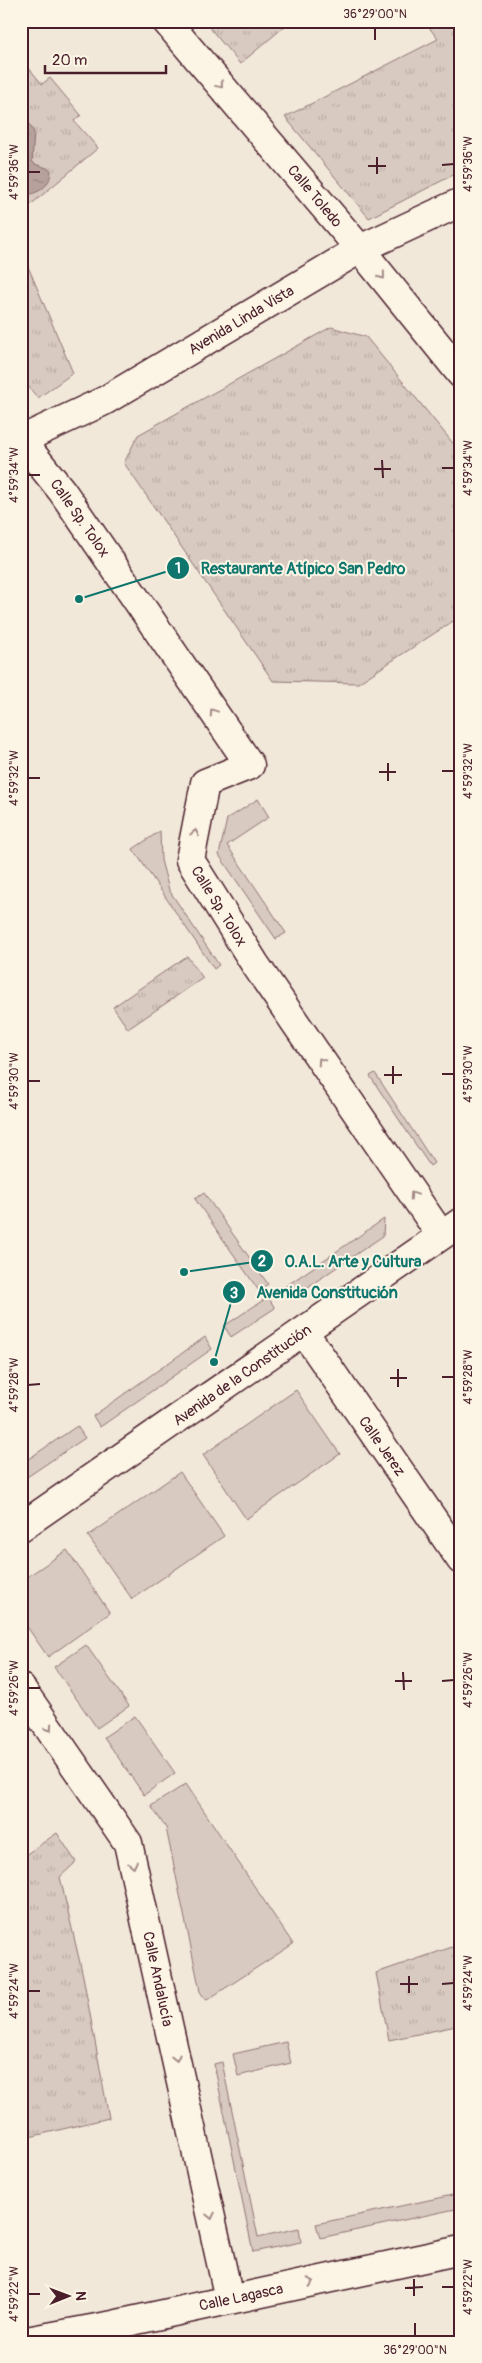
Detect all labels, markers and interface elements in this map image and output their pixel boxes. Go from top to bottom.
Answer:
text: 36°29'00"N [343,7,407,22]
scale bar [45,42,166,74]
text: 20 m [52,51,87,70]
one-way arrow [214,79,223,88]
text: 4°59'36"W [461,136,476,192]
text: 4°59'36"W [7,144,22,200]
street label: Calle Toledo [283,161,346,231]
one-way arrow [376,270,385,279]
street label: Avenida Linda Vista [185,281,298,359]
text: 4°59'34"W [461,440,476,496]
text: 4°59'34"W [7,447,22,503]
street label: Calle Sp. Tolox [46,476,113,561]
callout: Restaurante Atípico San Pedro [166,553,415,584]
text: 1 [175,559,181,578]
text: Restaurante Atípico San Pedro [201,559,406,579]
one-way arrow [210,709,219,718]
text: 4°59'32"W [461,743,476,799]
text: 4°59'32"W [7,750,22,806]
one-way arrow [190,828,200,837]
street label: Calle Sp. Tolox [186,863,251,950]
text: 4°59'30"W [461,1045,476,1103]
text: 4°59'30"W [7,1052,22,1110]
one-way arrow [318,1057,328,1066]
one-way arrow [410,1191,419,1201]
callout: O.A.L. Arte y Cultura [249,1245,431,1276]
text: 2 [258,1252,266,1271]
text: O.A.L. Arte y Cultura [284,1252,422,1272]
callout: Avenida Constitución [221,1277,408,1308]
text: Avenida Constitución [256,1283,398,1303]
text: 3 [230,1284,238,1303]
street label: Avenida de la Constitución [169,1320,315,1430]
text: 4°59'28"W [461,1349,476,1405]
text: 4°59'28"W [7,1357,22,1413]
street label: Calle Jerez [354,1413,409,1480]
text: 4°59'26"W [461,1652,476,1708]
text: 4°59'26"W [7,1660,22,1716]
one-way arrow [43,1722,52,1731]
one-way arrow [127,1860,138,1869]
street label: Calle Andalucía [138,1930,177,2028]
text: 4°59'24"W [461,1955,476,2011]
text: 4°59'24"W [7,1963,22,2019]
one-way arrow [170,2053,181,2062]
one-way arrow [205,2212,216,2221]
text: 4°59'22"W [461,2259,476,2315]
text: 4°59'22"W [7,2266,22,2322]
north arrow [42,2270,92,2320]
one-way arrow [307,2277,315,2288]
street label: Calle Lagasca [197,2279,285,2316]
text: N [72,2291,89,2301]
text: 36°29'00"N [383,2343,447,2358]

